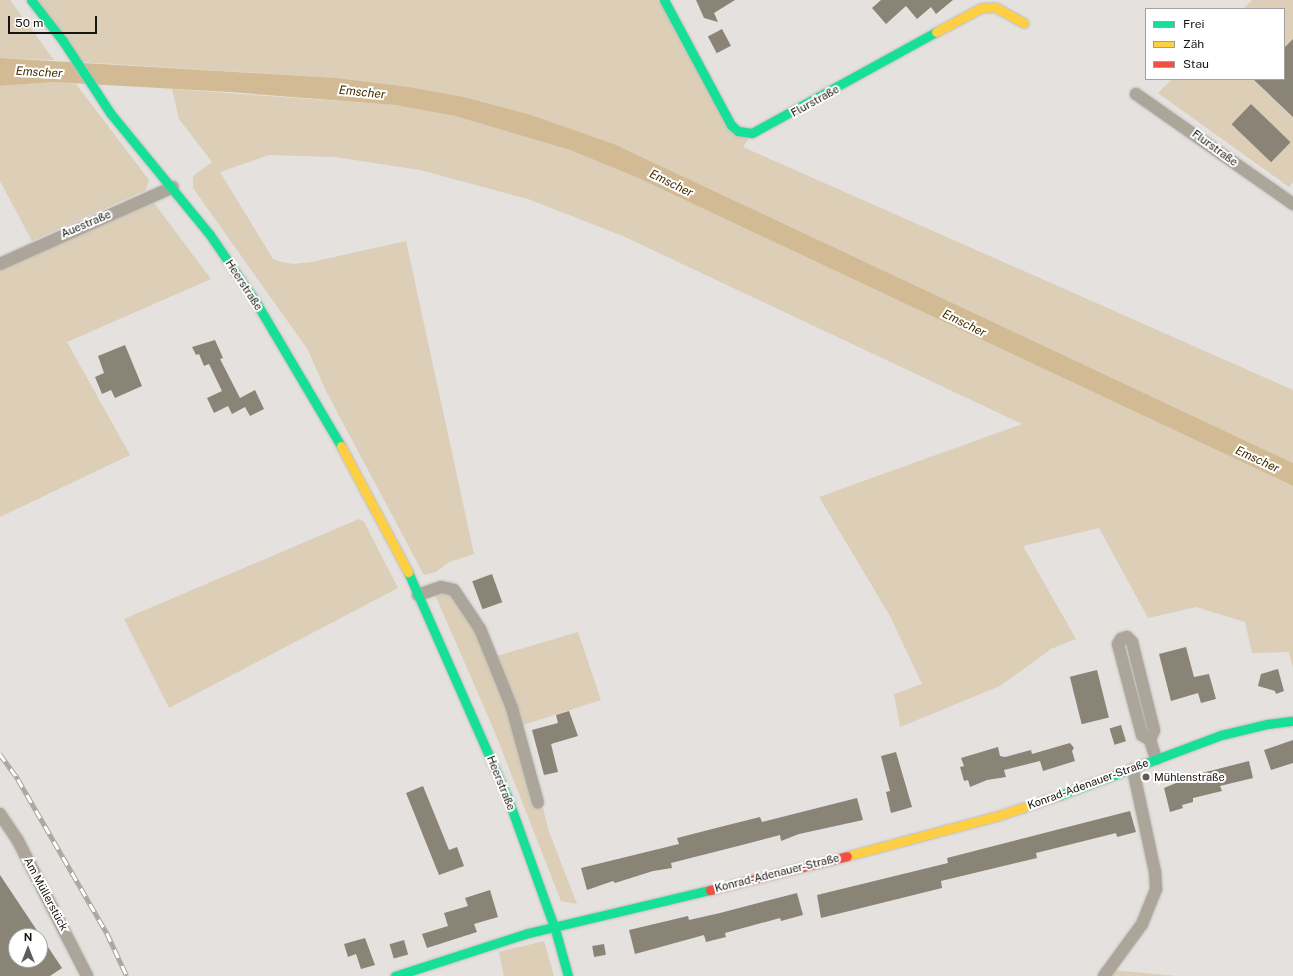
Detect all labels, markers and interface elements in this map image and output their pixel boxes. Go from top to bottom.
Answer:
scale bar [10,8,99,34]
legend [1145,8,1285,80]
text: 50 m [15,16,43,30]
text: Frei [1183,17,1205,31]
text: Zäh [1183,37,1204,51]
text: Stau [1183,57,1209,71]
water label: Emscher [15,65,63,81]
street label: Flurstraße [789,82,841,120]
water label: Emscher [338,83,386,103]
street label: Flurstraße [1190,127,1240,169]
water label: Emscher [647,167,695,201]
street label: Auestraße [59,208,113,240]
street label: Heerstraße [223,257,265,313]
water label: Emscher [940,307,988,341]
water label: Emscher [1233,444,1281,476]
street label: Heerstraße [484,754,518,812]
street label: Konrad-Adenauer-Straße [1026,756,1150,812]
place label: Mühlenstraße [1154,770,1225,784]
marker: Mühlenstraße [1141,772,1151,782]
street label: Konrad-Adenauer-Straße [713,851,841,895]
street label: Am Müllerstück [21,855,71,933]
north arrow [8,928,48,968]
text: N [24,931,32,943]

